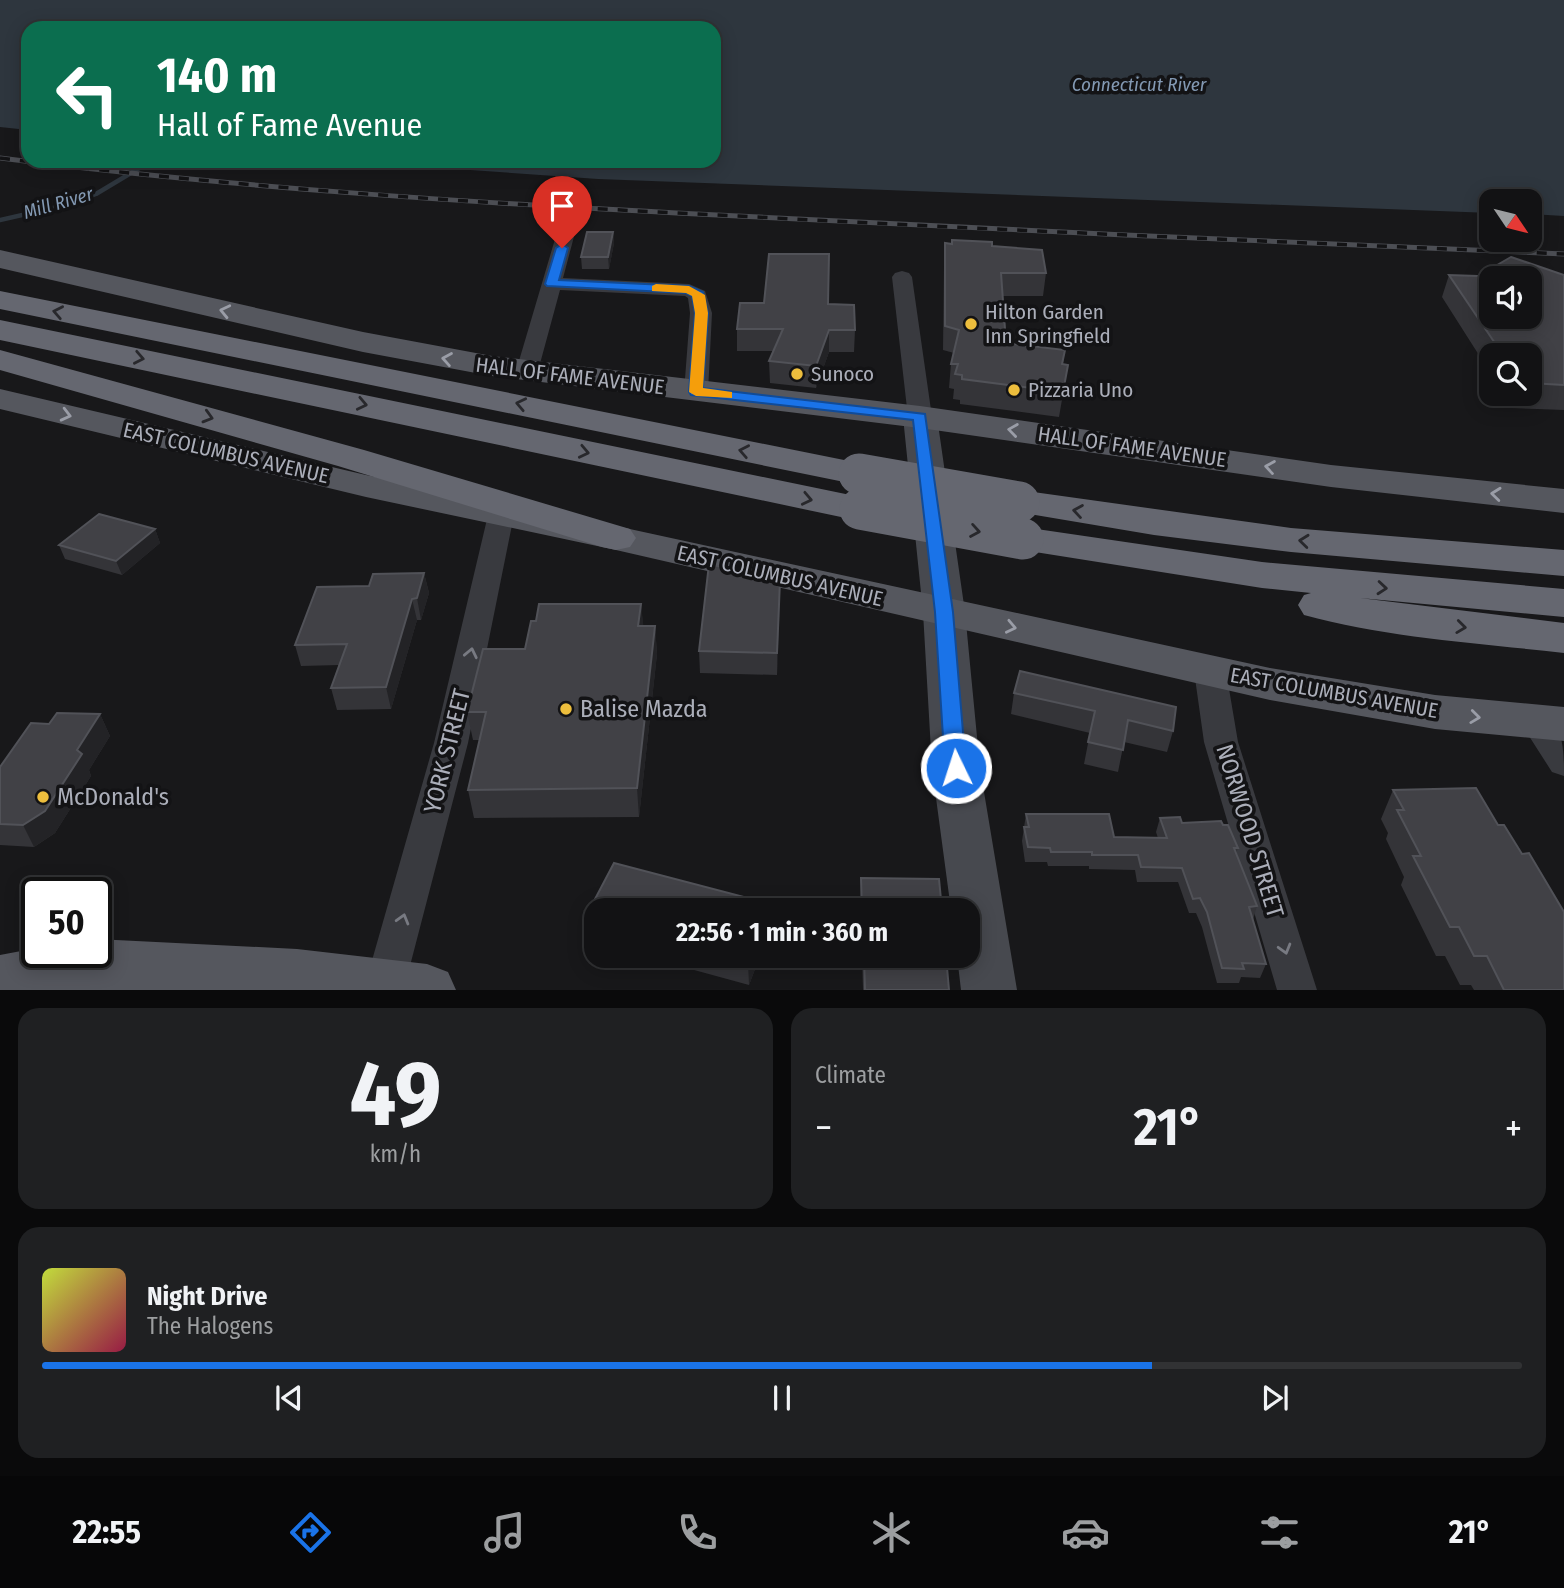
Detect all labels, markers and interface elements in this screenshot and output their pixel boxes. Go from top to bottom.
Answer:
text: 140 m [157,46,277,105]
icon: left [42,49,133,140]
water label: Connecticut River [1072,73,1208,96]
text: Hall of Fame Avenue [157,106,422,144]
pin [532,176,592,248]
water label: Mill River [20,182,97,224]
icon: arrive [543,187,581,225]
north arrow [1479,189,1542,252]
map controls [1479,189,1542,406]
button: sound [1479,266,1542,329]
place label: Hilton Garden Inn Springfield [985,299,1111,349]
one-way arrow [219,304,231,319]
one-way arrow [52,305,64,320]
marker: Hilton Garden Inn Springfield [963,316,979,332]
button: search [1479,343,1542,406]
one-way arrow [133,350,145,365]
one-way arrow [441,352,453,367]
street label: HALL OF FAME AVENUE [474,352,666,400]
place label: Sunoco [811,361,874,387]
marker: Sunoco [789,366,805,382]
place label: Pizzaria Uno [1028,377,1133,403]
marker: Pizzaria Uno [1006,382,1022,398]
one-way arrow [356,396,368,411]
one-way arrow [515,398,527,412]
one-way arrow [60,407,72,421]
one-way arrow [201,408,213,423]
street label: EAST COLUMBUS AVENUE [121,417,332,489]
street label: HALL OF FAME AVENUE [1036,421,1228,473]
one-way arrow [1007,422,1019,437]
one-way arrow [578,444,590,459]
one-way arrow [738,444,750,459]
one-way arrow [1264,460,1276,475]
one-way arrow [1490,486,1502,501]
one-way arrow [801,491,813,506]
one-way arrow [1073,504,1084,519]
one-way arrow [969,523,981,538]
one-way arrow [1298,533,1310,548]
street label: EAST COLUMBUS AVENUE [675,540,886,612]
one-way arrow [1377,580,1388,595]
one-way arrow [1005,618,1017,633]
one-way arrow [1455,619,1466,634]
one-way arrow [462,647,477,659]
street label: EAST COLUMBUS AVENUE [1228,662,1440,724]
street label: YORK STREET [418,686,476,816]
place label: Balise Mazda [580,695,708,723]
marker: Balise Mazda [558,701,574,717]
one-way arrow [1469,709,1480,724]
position arrow [919,731,993,805]
street label: NORWOOD STREET [1210,741,1290,921]
place label: McDonald's [57,783,169,811]
marker: McDonald's [35,789,51,805]
speed limit sign: 50 [21,877,112,968]
one-way arrow [395,913,410,925]
text: 22:56 · 1 min · 360 m [676,917,888,948]
one-way arrow [1277,943,1291,955]
text: 49 [349,1040,442,1149]
text: Climate [815,1061,886,1089]
text: 21° [1134,1096,1203,1159]
text: − [815,1105,832,1151]
text: + [1505,1105,1522,1151]
text: km/h [370,1140,421,1168]
text: Night Drive [147,1281,267,1312]
text: The Halogens [147,1312,273,1340]
icon: previous [270,1379,308,1417]
icon: pause [763,1379,801,1417]
icon: next [1256,1379,1294,1417]
icon: directions [286,1508,335,1557]
icon: music [480,1508,529,1557]
icon: phone [673,1508,722,1557]
icon: climate [867,1508,916,1557]
icon: car [1061,1508,1110,1557]
icon: filters [1255,1508,1304,1557]
text: 22:55 [72,1513,141,1551]
text: 21° [1449,1513,1491,1551]

